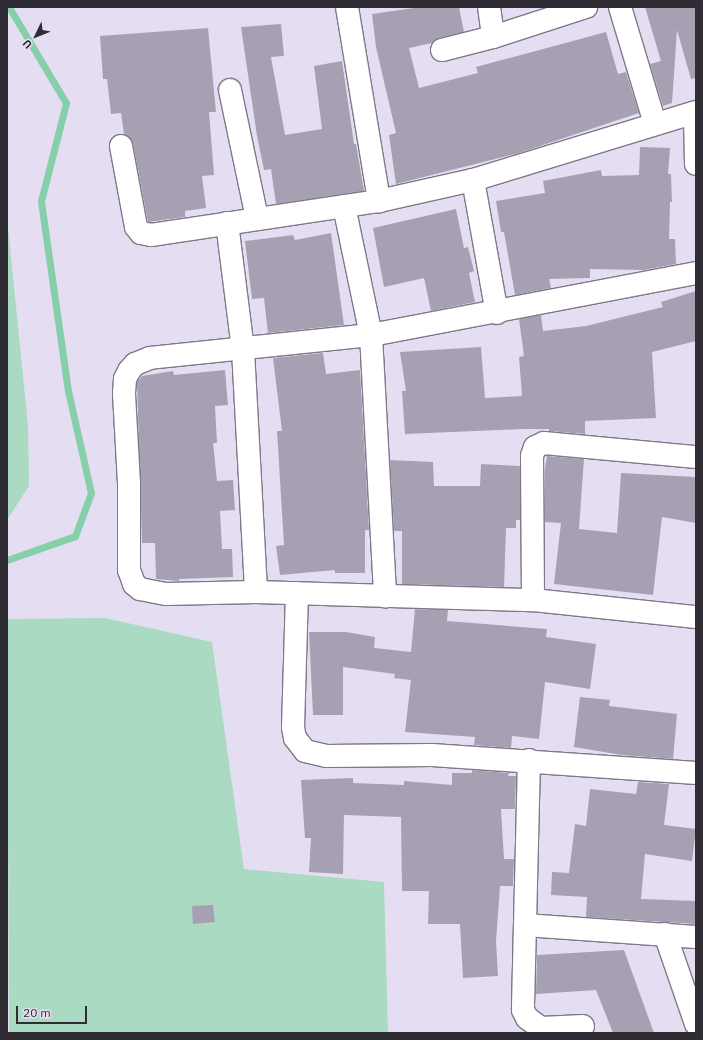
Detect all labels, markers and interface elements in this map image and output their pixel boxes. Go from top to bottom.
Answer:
north arrow [16,16,56,56]
text: U [20,37,35,52]
scale bar [18,998,89,1024]
text: 20 m [23,1005,51,1020]

